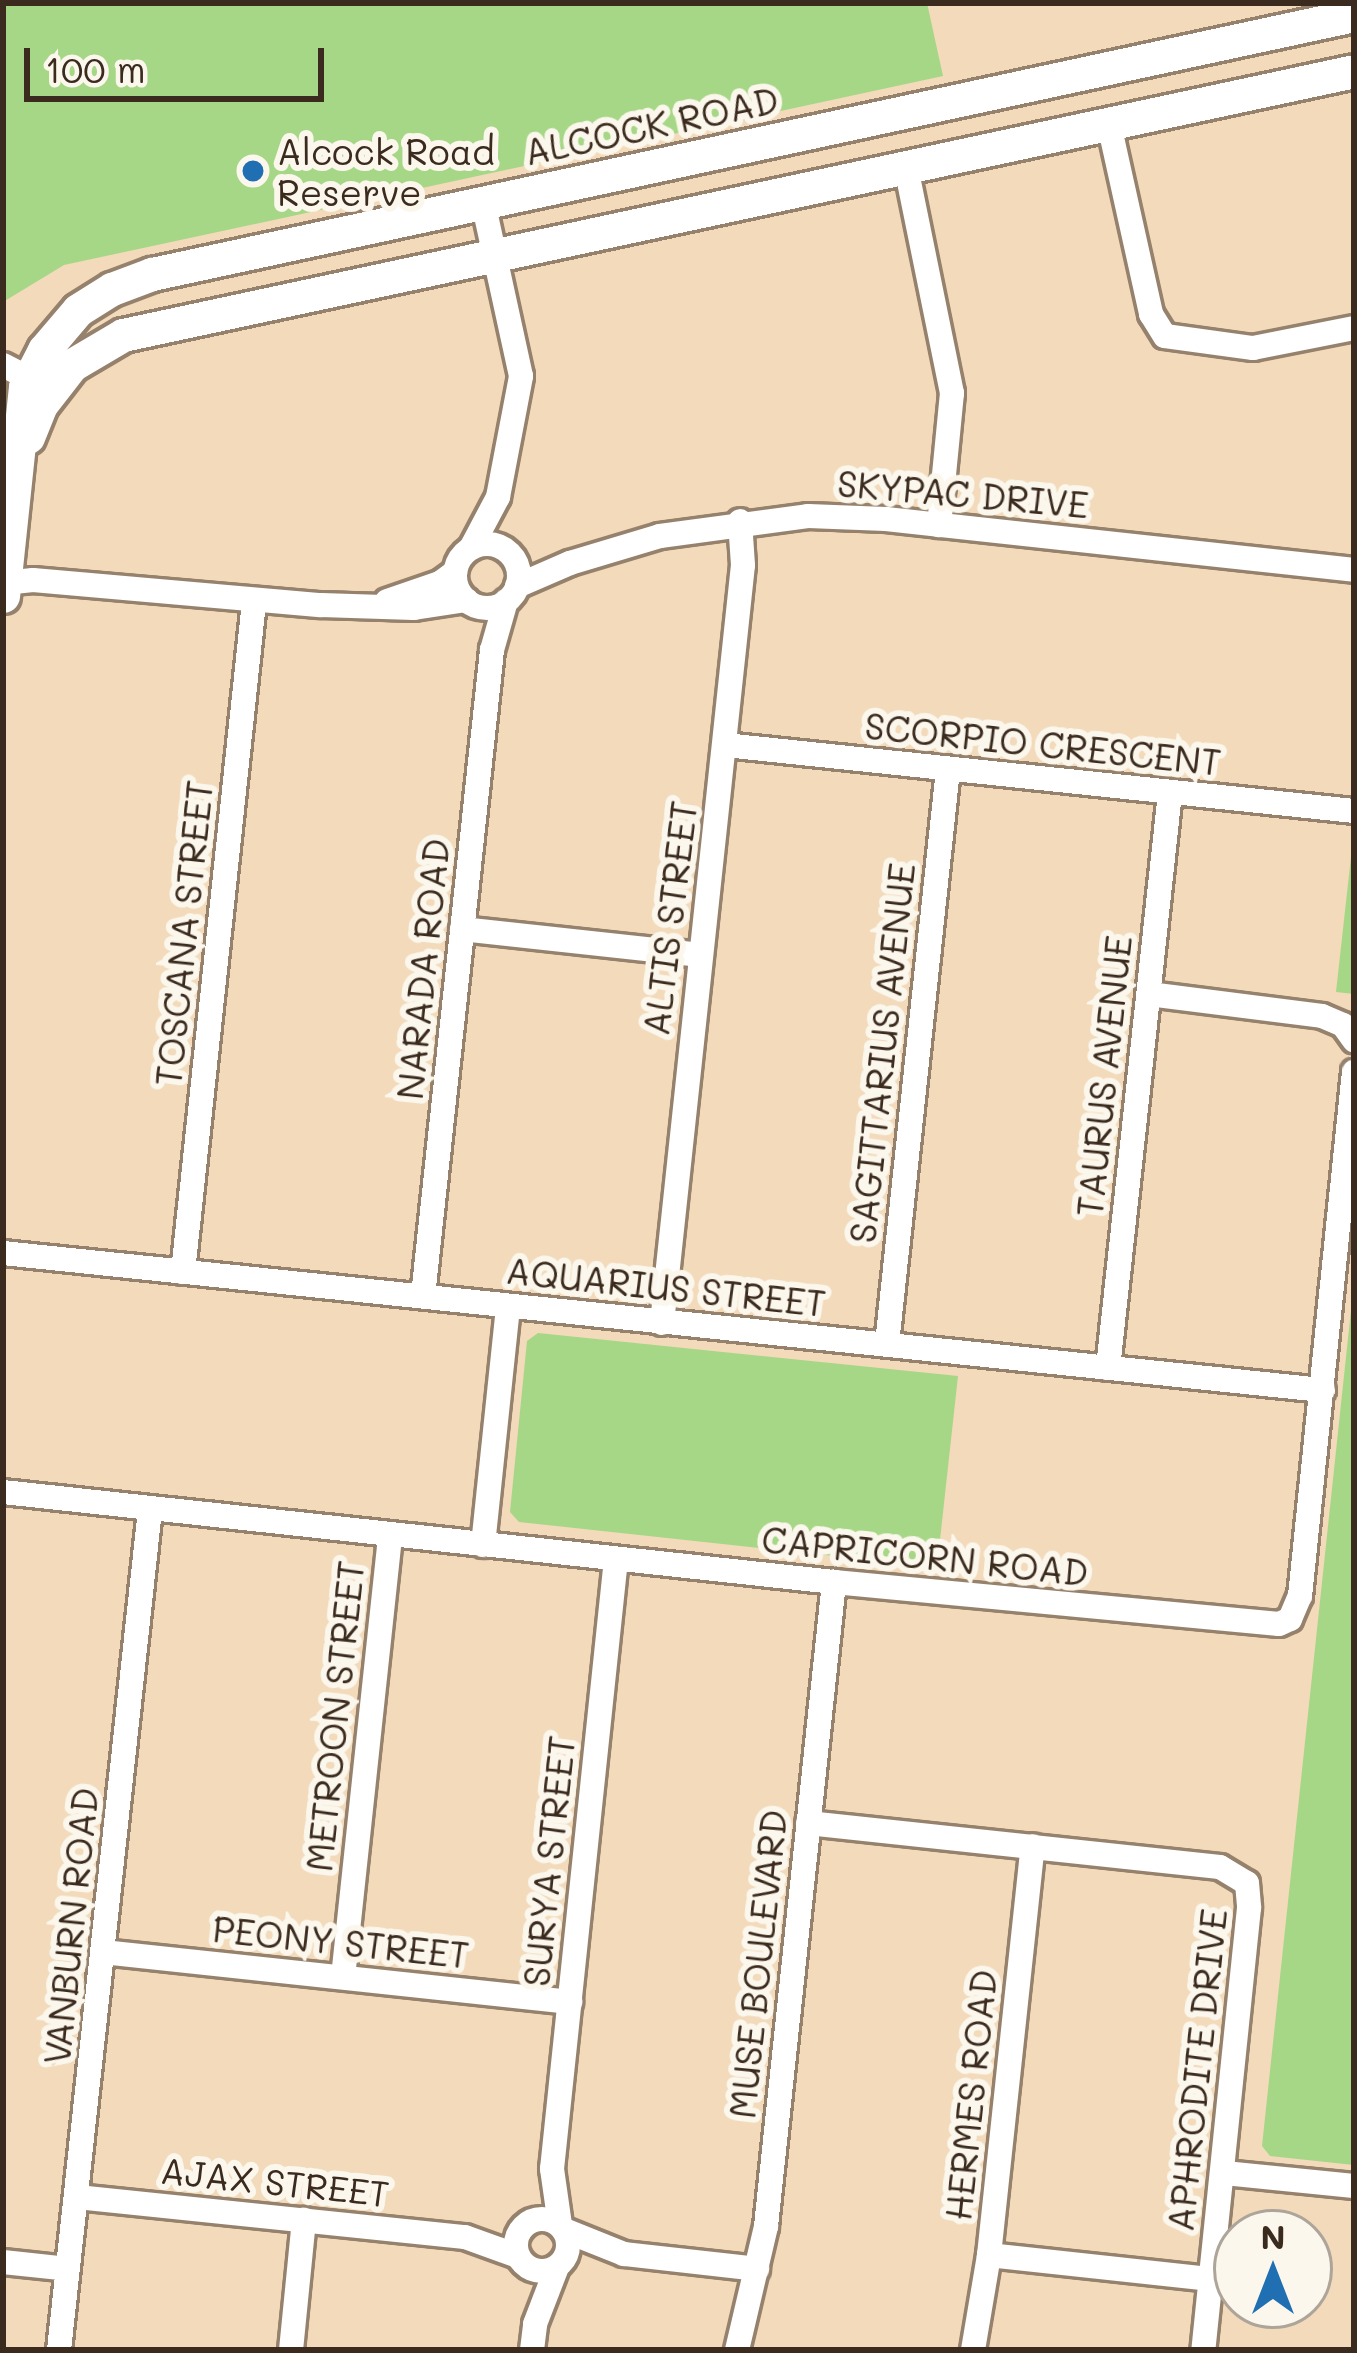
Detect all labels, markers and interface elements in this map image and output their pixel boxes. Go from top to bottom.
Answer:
scale bar [30,24,330,98]
text: 100 m [45,45,146,92]
street label: ALCOCK ROAD [520,77,782,173]
place label: Alcock Road Reserve [277,128,495,213]
marker: Alcock Road Reserve [240,158,266,184]
street label: SKYPAC DRIVE [836,460,1090,526]
street label: SCORPIO CRESCENT [863,703,1223,783]
street label: TOSCANA STREET [145,778,221,1088]
street label: ALTIS STREET [633,798,705,1038]
street label: NARADA ROAD [387,837,457,1101]
street label: SAGITTARIUS AVENUE [840,861,922,1245]
street label: TAURUS AVENUE [1067,933,1139,1219]
street label: AQUARIUS STREET [504,1248,828,1324]
street label: CAPRICORN ROAD [760,1516,1090,1594]
street label: METROON STREET [296,1558,372,1874]
street label: SURYA STREET [513,1733,583,1989]
street label: VANBURN ROAD [34,1786,106,2066]
street label: MUSE BOULEVARD [719,1808,795,2120]
street label: PEONY STREET [211,1906,471,1976]
street label: APHRODITE DRIVE [1158,1907,1234,2233]
street label: HERMES ROAD [935,1968,1005,2222]
street label: AJAX STREET [159,2148,391,2214]
north arrow [1213,2209,1333,2329]
text: N [1260,2214,1286,2257]

